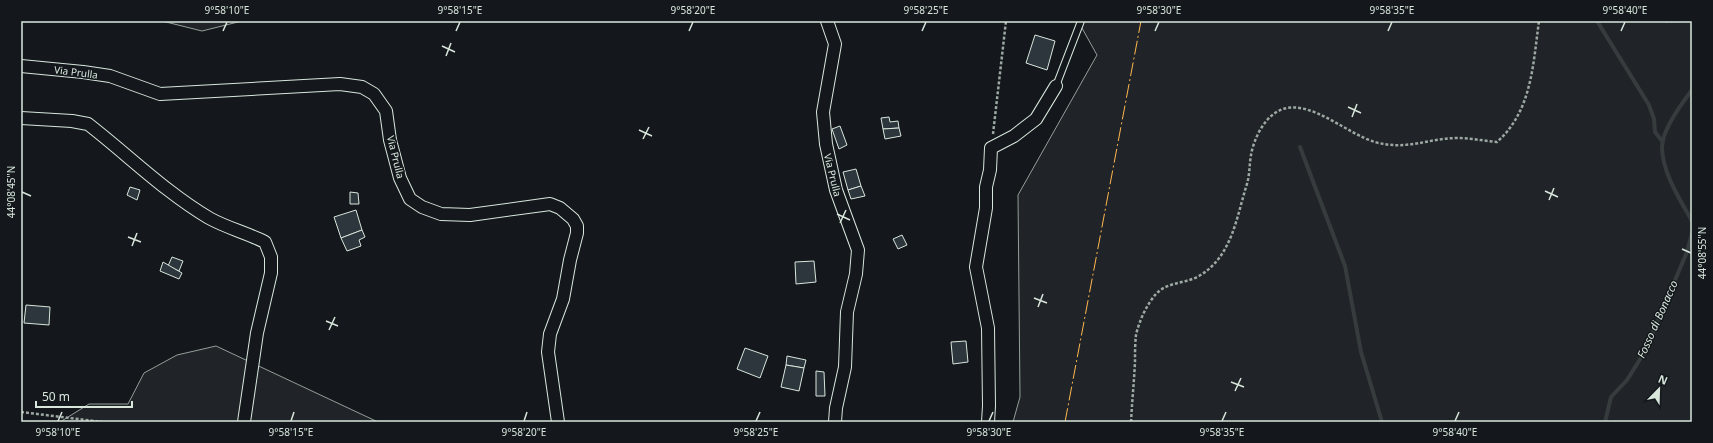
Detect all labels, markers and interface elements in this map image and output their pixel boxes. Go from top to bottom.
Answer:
text: 9°58'10"E [205,3,249,17]
text: 9°58'15"E [438,3,482,17]
text: 9°58'20"E [671,3,715,17]
text: 9°58'25"E [904,3,948,17]
text: 9°58'30"E [1137,3,1181,17]
text: 9°58'35"E [1370,3,1414,17]
text: 9°58'40"E [1603,3,1647,17]
street label: Via Prulla [53,62,99,82]
street label: Via Prulla [384,134,408,180]
street label: Via Prulla [821,152,845,198]
text: 44°08'45"N [4,166,18,218]
text: 44°08'55"N [1695,227,1709,279]
water label: Fosso di Bonacco [1633,278,1681,360]
north arrow [1639,369,1679,409]
text: N [1656,371,1670,388]
scale bar [36,383,132,409]
text: 50 m [42,388,70,405]
text: 9°58'10"E [36,425,80,439]
text: 9°58'15"E [269,425,313,439]
text: 9°58'20"E [502,425,546,439]
text: 9°58'25"E [734,425,778,439]
text: 9°58'30"E [967,425,1011,439]
text: 9°58'35"E [1200,425,1244,439]
text: 9°58'40"E [1433,425,1477,439]

